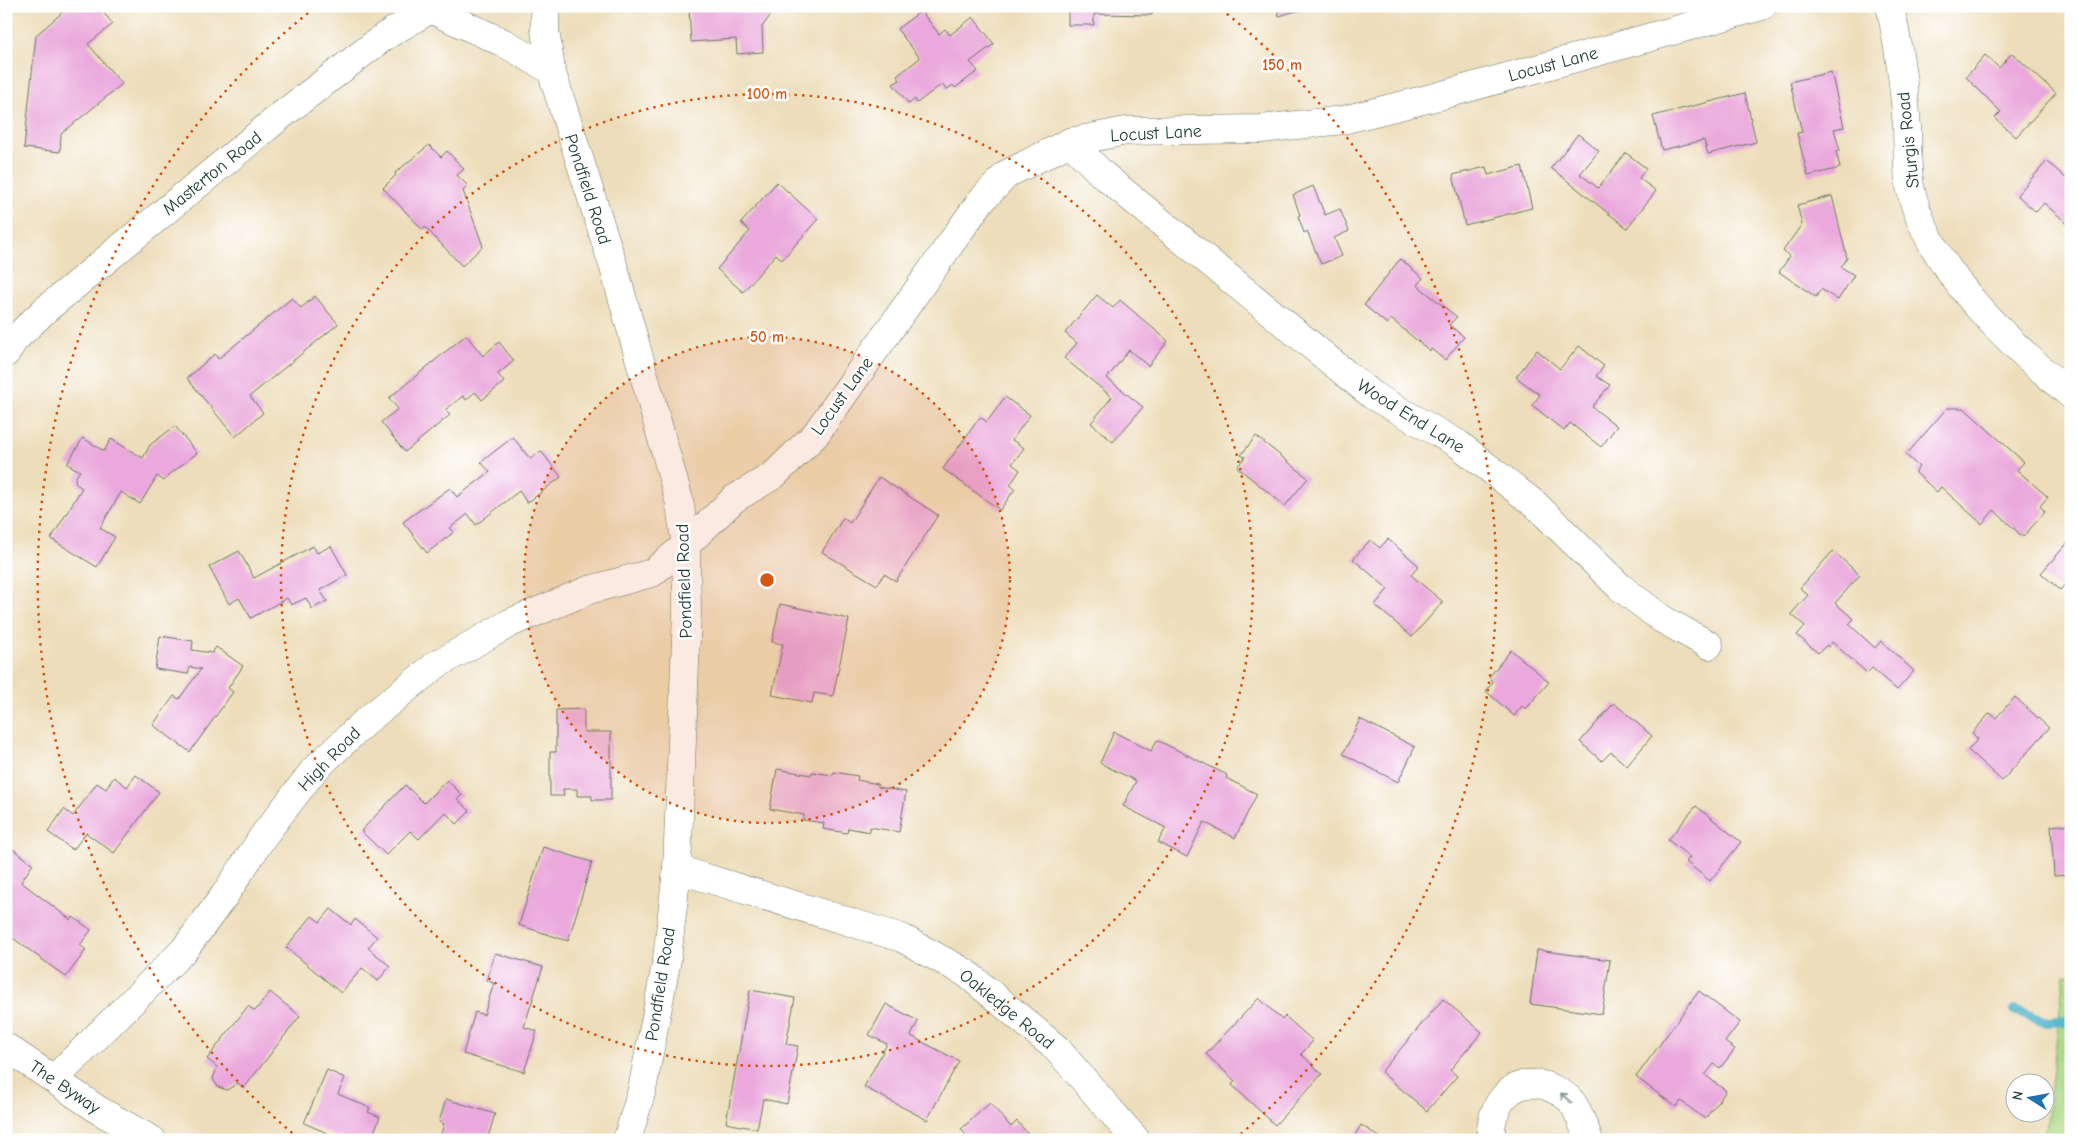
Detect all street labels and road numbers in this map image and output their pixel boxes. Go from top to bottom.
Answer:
street label: Locust Lane [1506,42,1600,86]
street label: Sturgis Road [1893,91,1924,189]
street label: Locust Lane [1110,121,1202,146]
street label: Masterton Road [158,127,266,220]
street label: Pondfield Road [560,131,615,247]
street label: Locust Lane [807,353,878,440]
street label: Wood End Lane [1353,375,1468,458]
street label: Pondfield Road [672,523,697,639]
street label: High Road [294,723,365,796]
street label: Pondfield Road [641,926,680,1042]
street label: Oakledge Road [955,965,1058,1054]
street label: The Byway [25,1056,105,1119]

